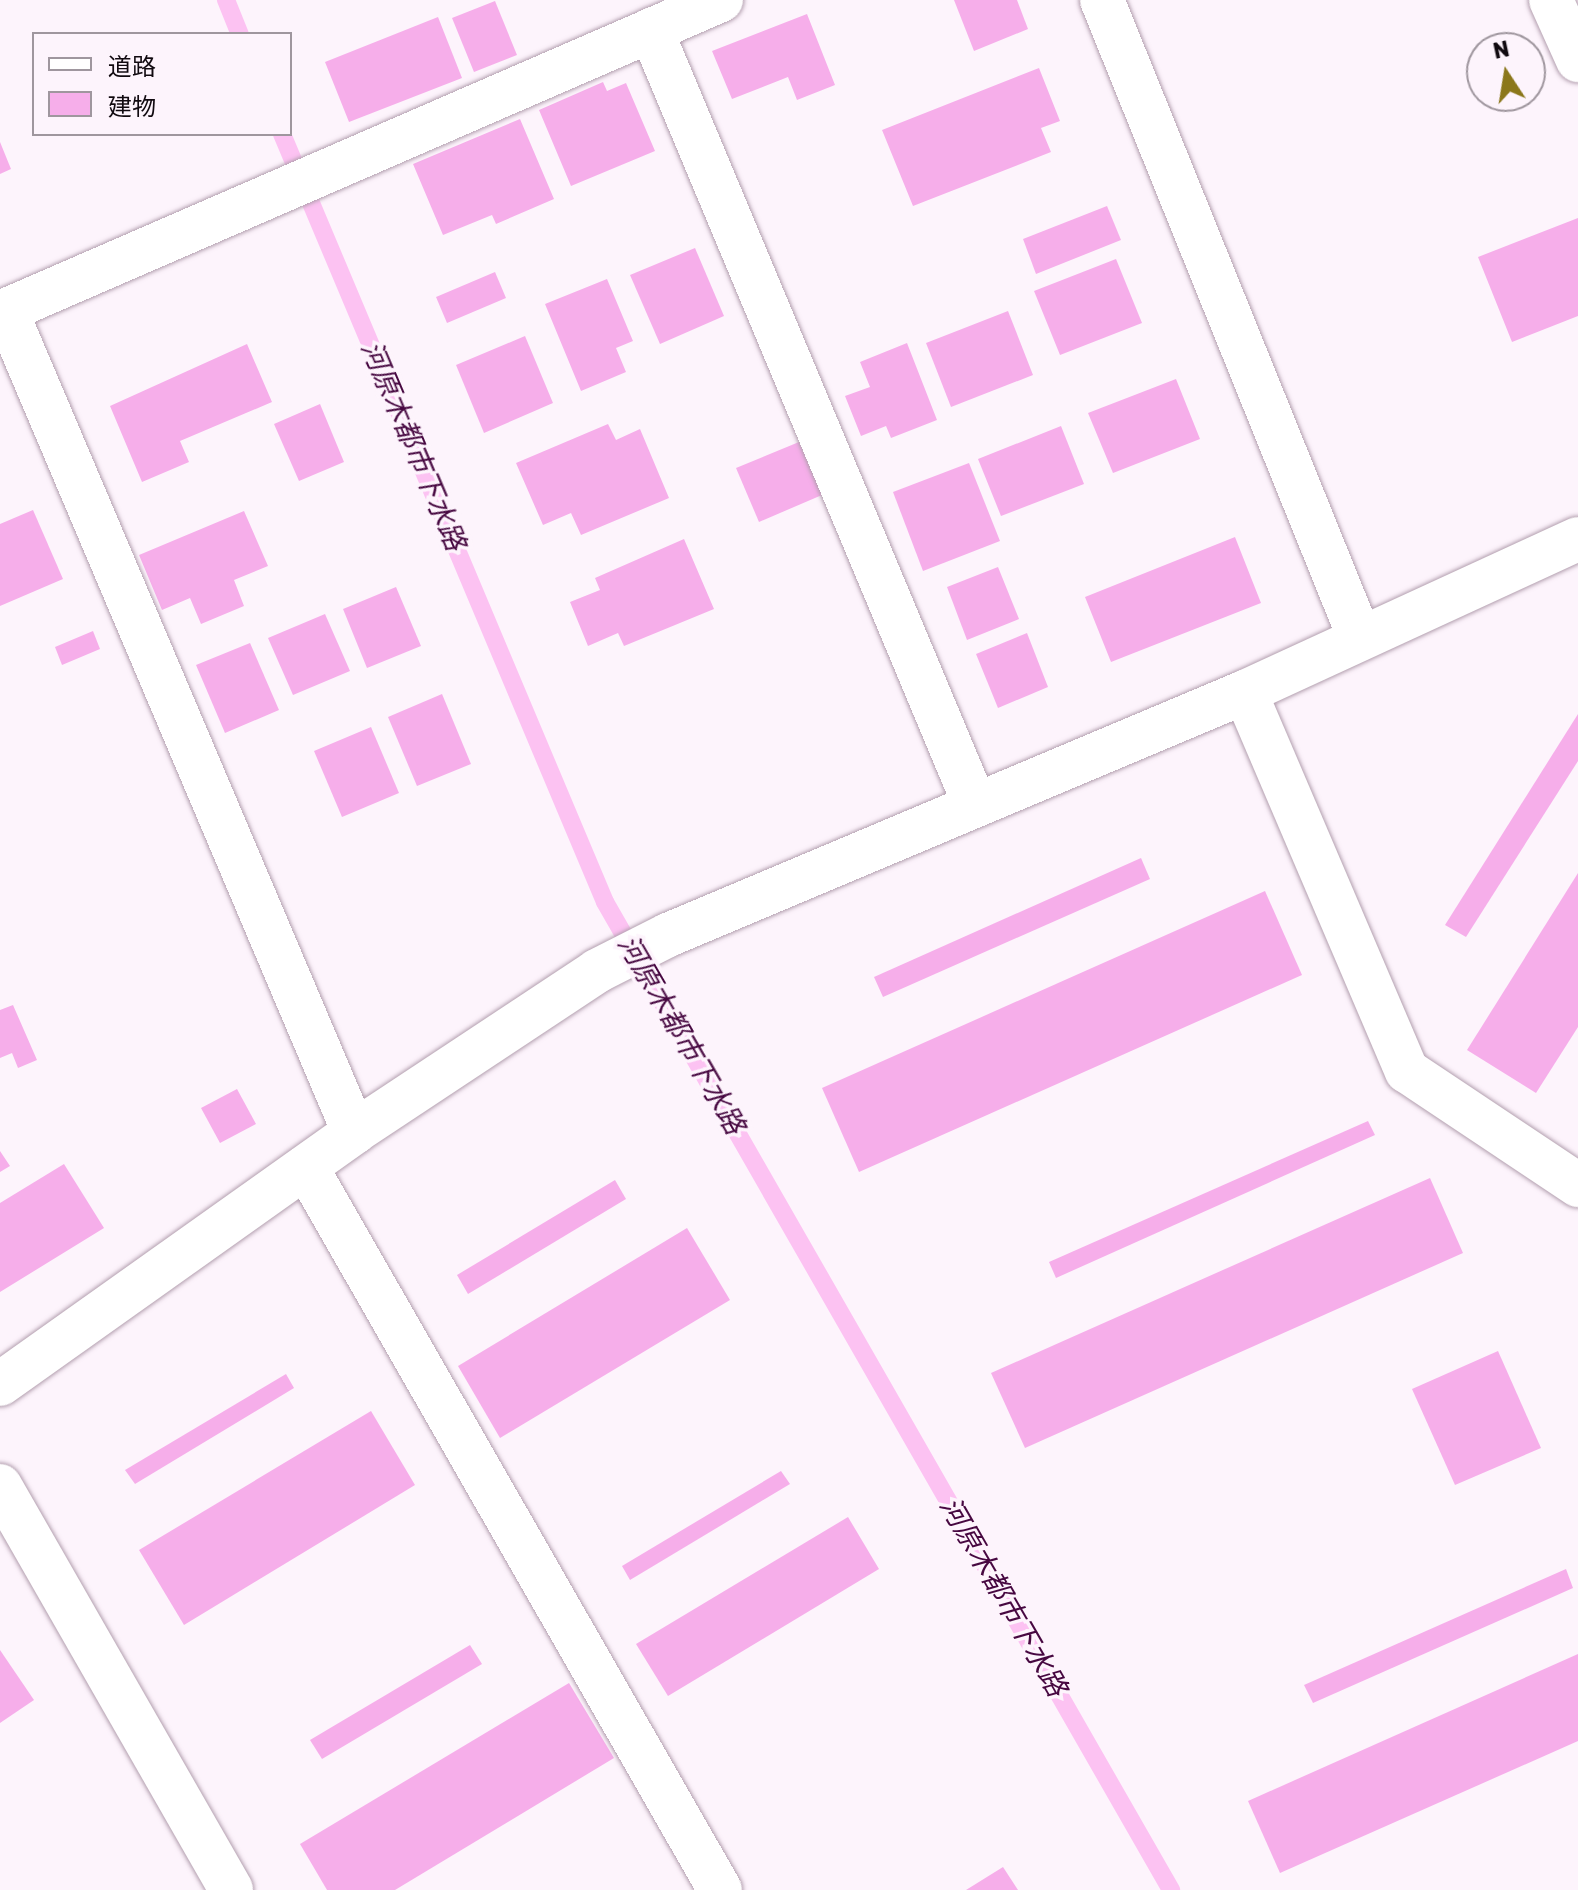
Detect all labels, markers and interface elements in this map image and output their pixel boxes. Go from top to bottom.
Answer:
legend [32,32,292,136]
north arrow [1466,32,1546,112]
text: N [1491,35,1512,65]
text: 道路 [108,53,156,81]
text: 建物 [108,93,156,121]
water label: 河原木都市下水路 [354,336,472,556]
water label: 河原木都市下水路 [610,930,752,1140]
water label: 河原木都市下水路 [932,1492,1074,1702]

